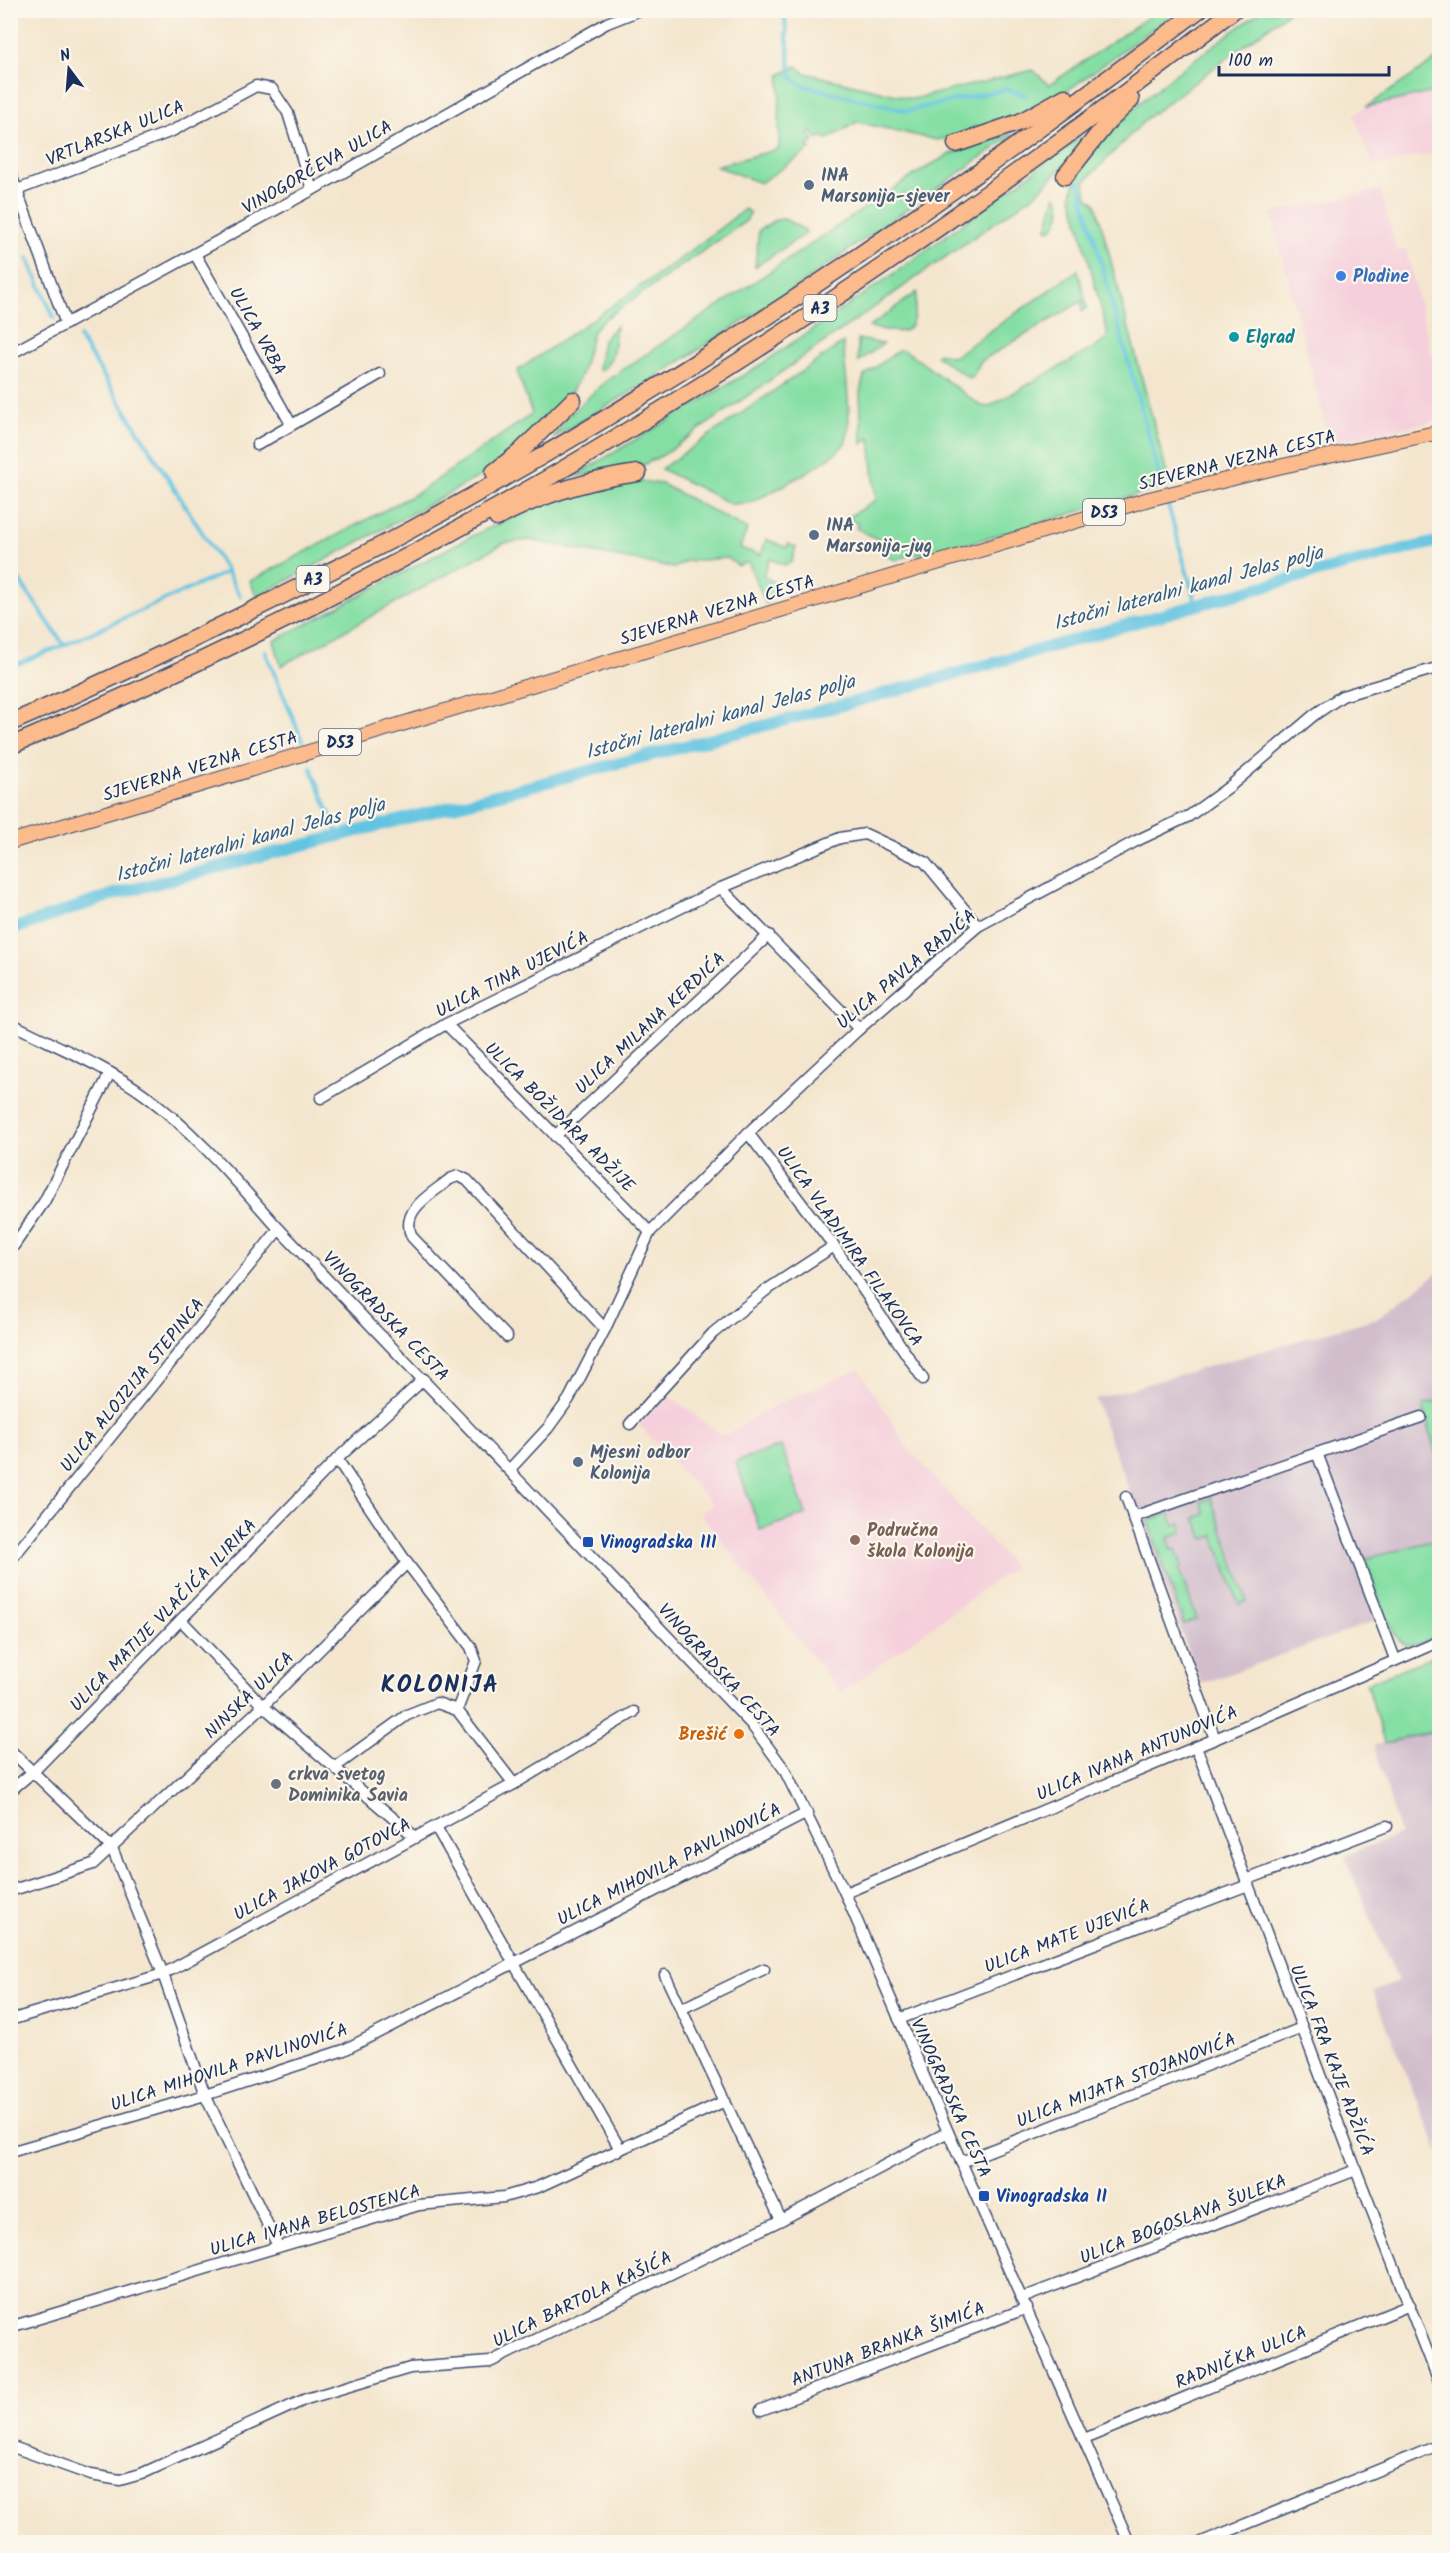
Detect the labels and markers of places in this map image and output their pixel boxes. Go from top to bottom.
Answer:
place label: INA Marsonija-sjever [821,162,951,212]
marker: INA Marsonija-sjever [802,178,816,192]
place label: Plodine [1353,263,1409,292]
marker: Plodine [1334,269,1348,283]
place label: Elgrad [1246,324,1295,353]
marker: Elgrad [1227,330,1241,344]
place label: INA Marsonija-jug [826,512,932,562]
marker: INA Marsonija-jug [807,528,821,542]
place label: Mjesni odbor Kolonija [590,1439,691,1489]
marker: Mjesni odbor Kolonija [571,1455,585,1469]
place label: Područna škola Kolonija [867,1517,974,1567]
place label: Vinogradska III [600,1529,717,1558]
marker: Područna škola Kolonija [848,1533,862,1547]
marker: Vinogradska III [581,1535,595,1549]
place label: Brešić [679,1721,728,1750]
marker: Brešić [732,1727,746,1741]
place label: crkva svetog Dominika Savia [288,1761,408,1811]
marker: crkva svetog Dominika Savia [269,1777,283,1791]
place label: Vinogradska II [996,2183,1107,2212]
marker: Vinogradska II [977,2189,991,2203]

